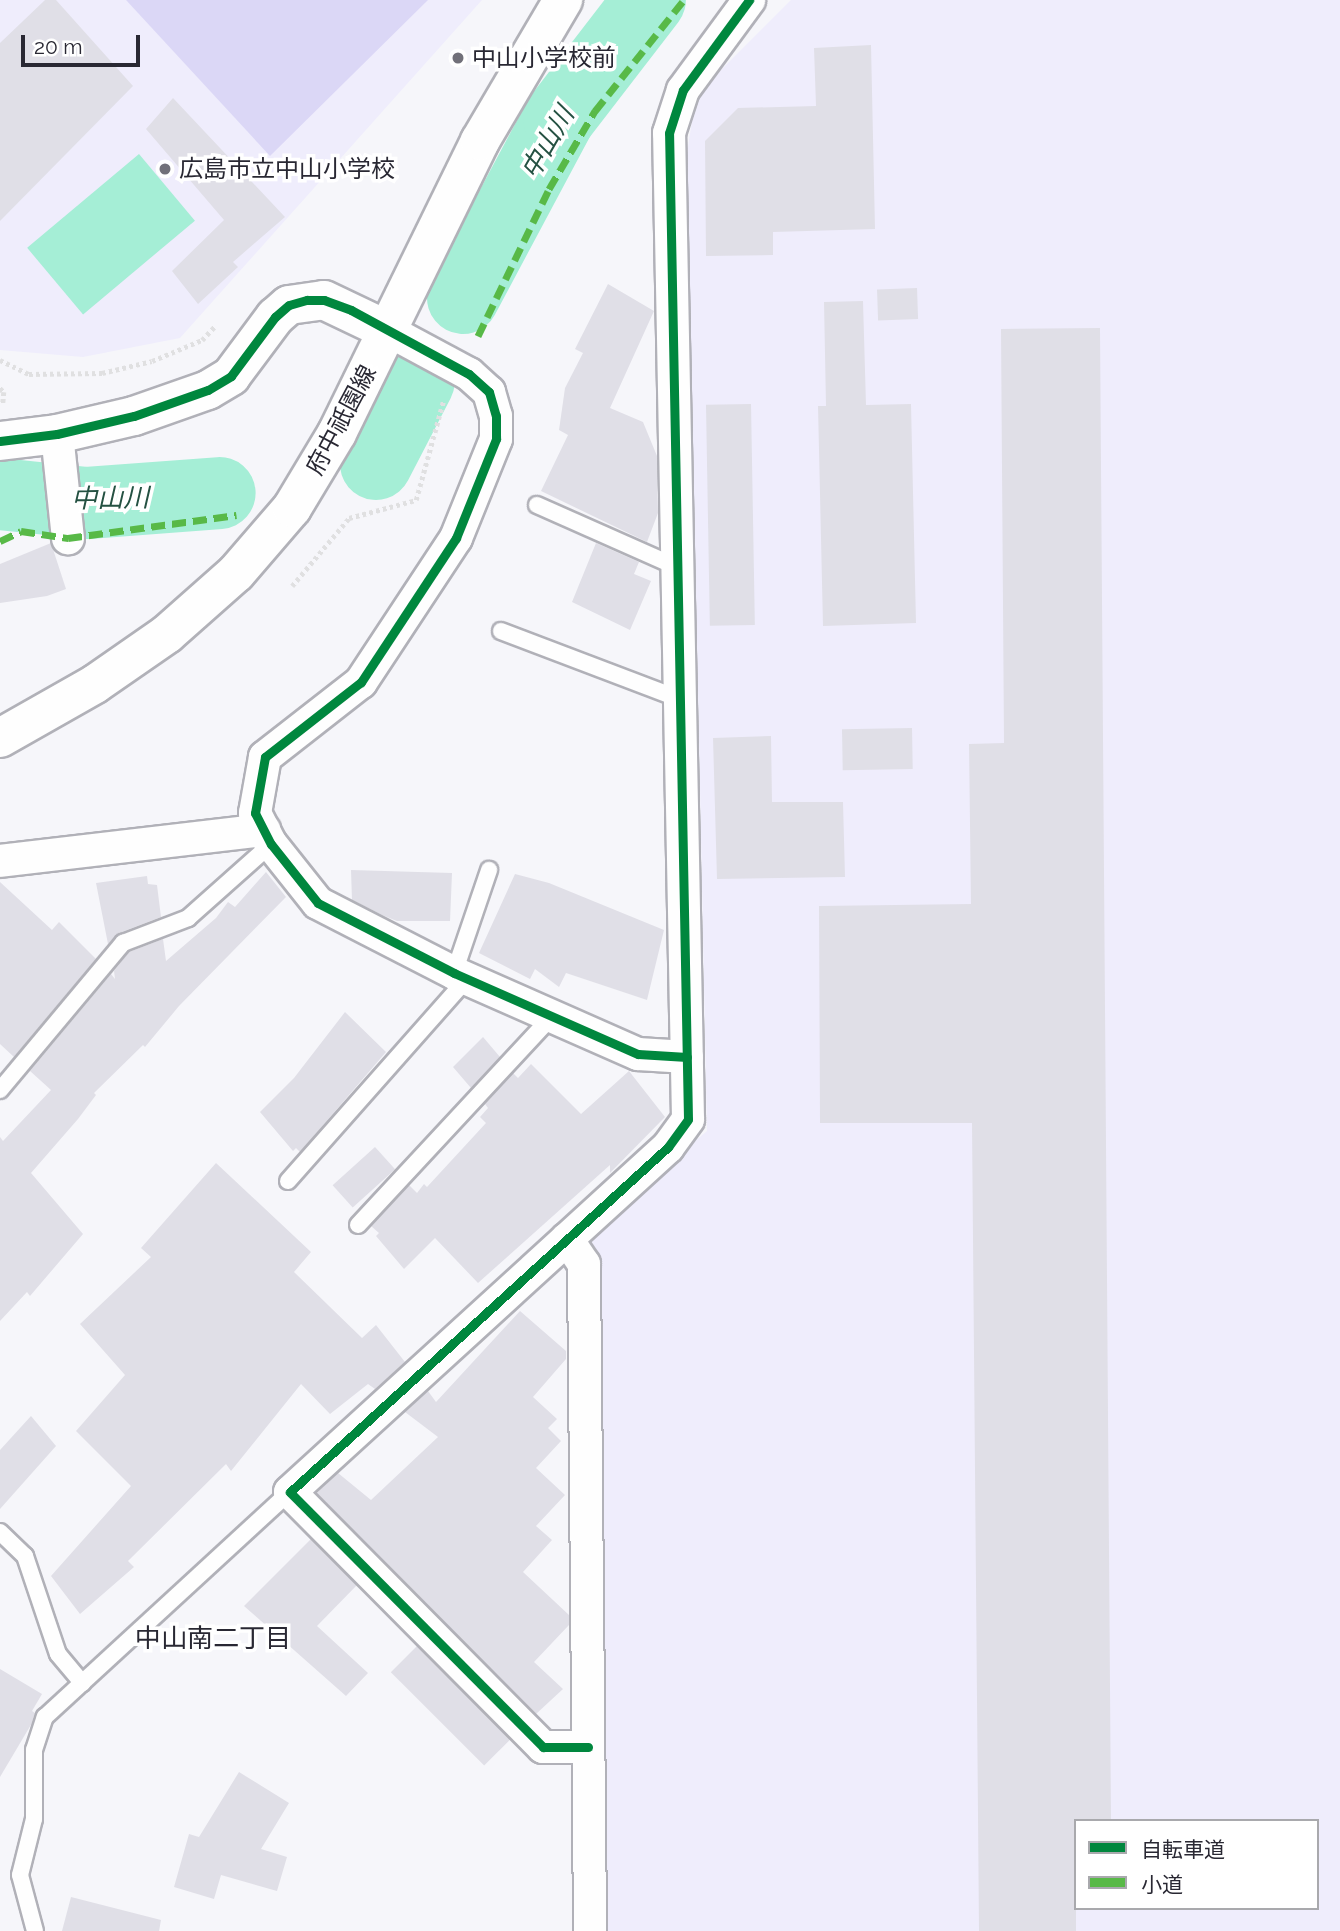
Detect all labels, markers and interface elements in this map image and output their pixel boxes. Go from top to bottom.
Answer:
scale bar [24,21,144,65]
text: 20 m [34,34,82,59]
place label: 中山小学校前 [472,44,616,72]
marker: 中山小学校前 [450,50,466,66]
water label: 中山川 [515,101,581,185]
place label: 広島市立中山小学校 [179,155,395,183]
marker: 広島市立中山小学校 [157,161,173,177]
street label: 府中祇園線 [300,360,382,480]
water label: 中山川 [71,483,149,515]
district label: 中山南二丁目 [135,1623,291,1655]
legend [1074,1819,1319,1910]
text: 自転車道 [1141,1837,1225,1862]
text: 小道 [1141,1872,1183,1897]

